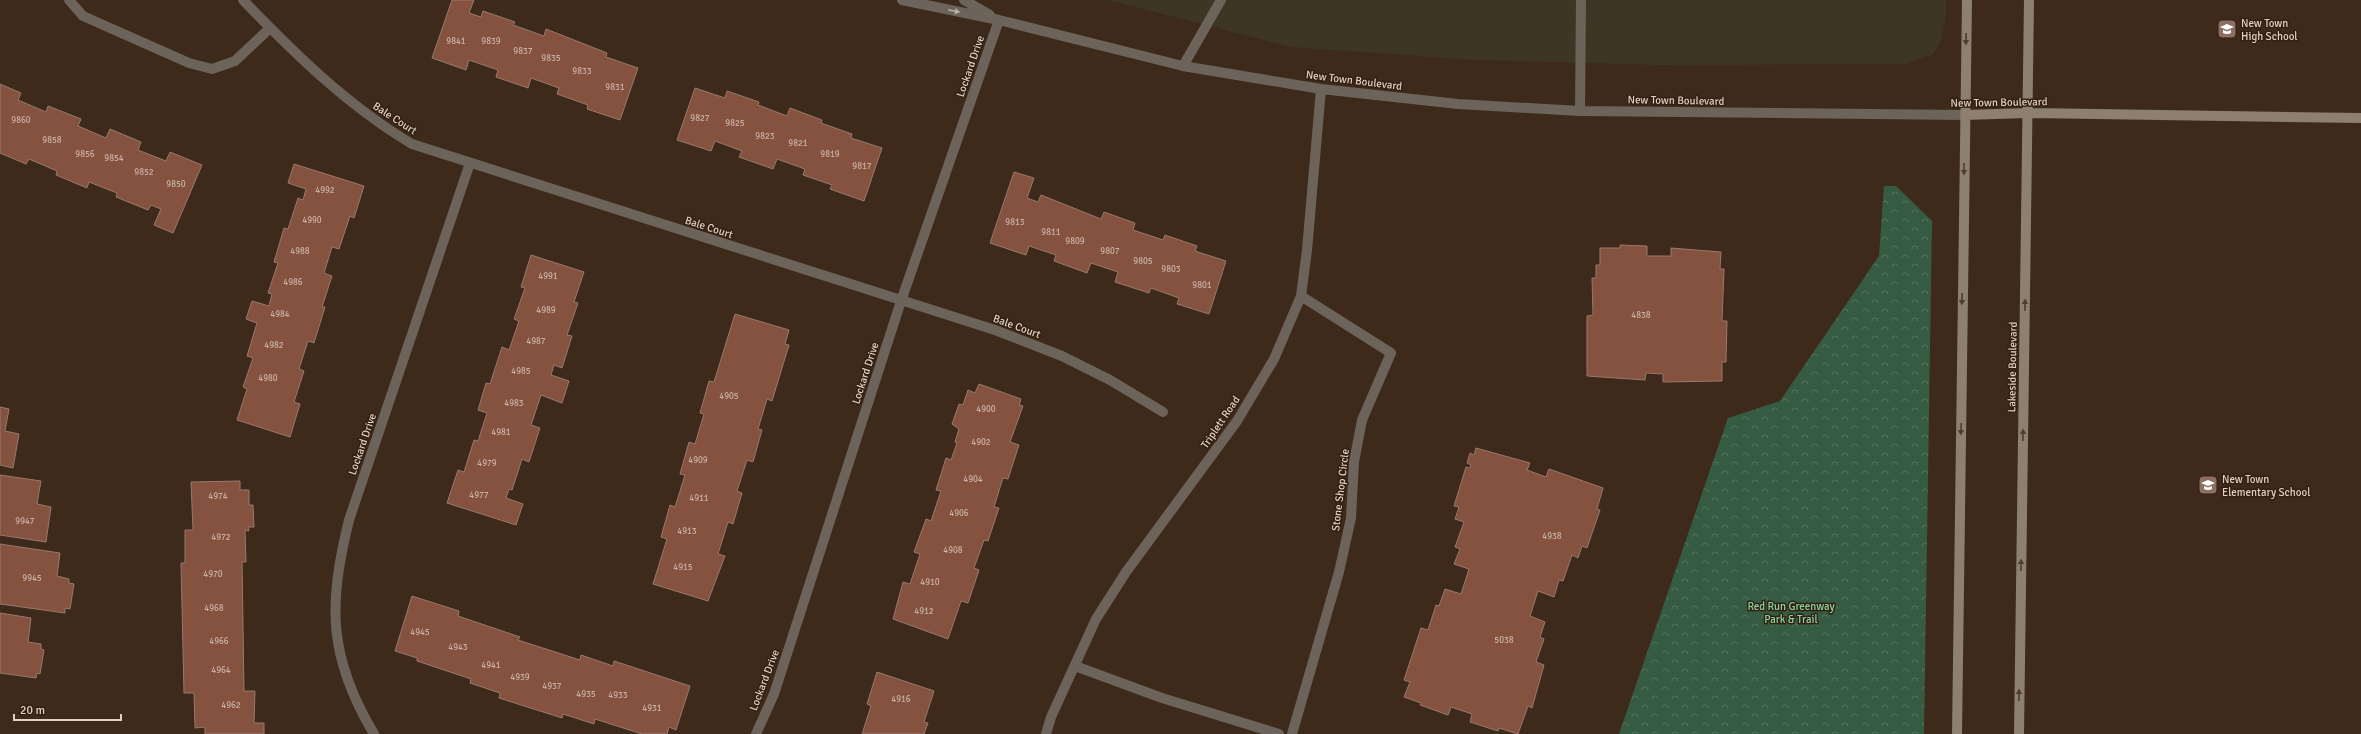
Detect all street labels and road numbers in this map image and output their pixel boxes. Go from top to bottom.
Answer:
street label: Lockard Drive [954,34,987,99]
street label: New Town Boulevard [1305,68,1403,93]
street label: New Town Boulevard [1627,93,1725,108]
street label: New Town Boulevard [1950,95,2048,110]
street label: Bale Court [370,99,419,137]
street label: Bale Court [683,214,735,241]
street label: Bale Court [991,312,1043,341]
street label: Lakeside Boulevard [2005,321,2020,413]
street label: Lockard Drive [849,341,882,406]
street label: Triplett Road [1198,394,1243,451]
street label: Lockard Drive [346,412,379,477]
street label: Stone Shop Circle [1329,448,1352,532]
street label: Lockard Drive [747,648,782,713]

